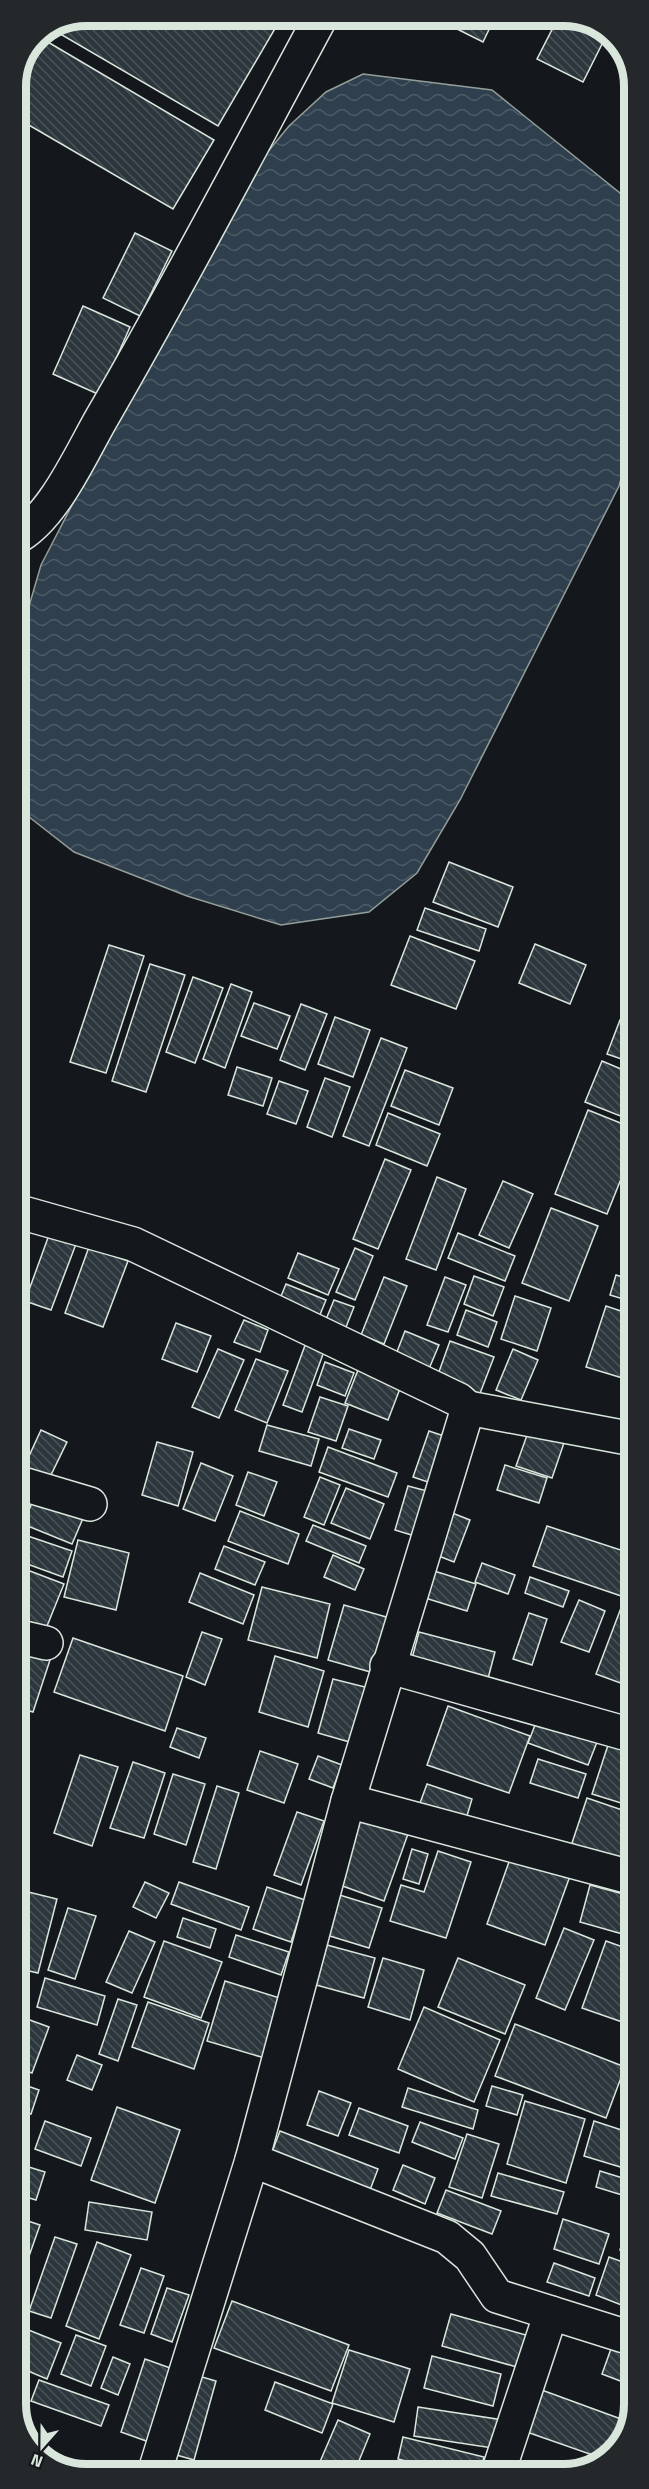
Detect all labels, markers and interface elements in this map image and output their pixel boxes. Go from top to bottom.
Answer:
north arrow [12,2417,72,2477]
text: N [27,2448,46,2474]

